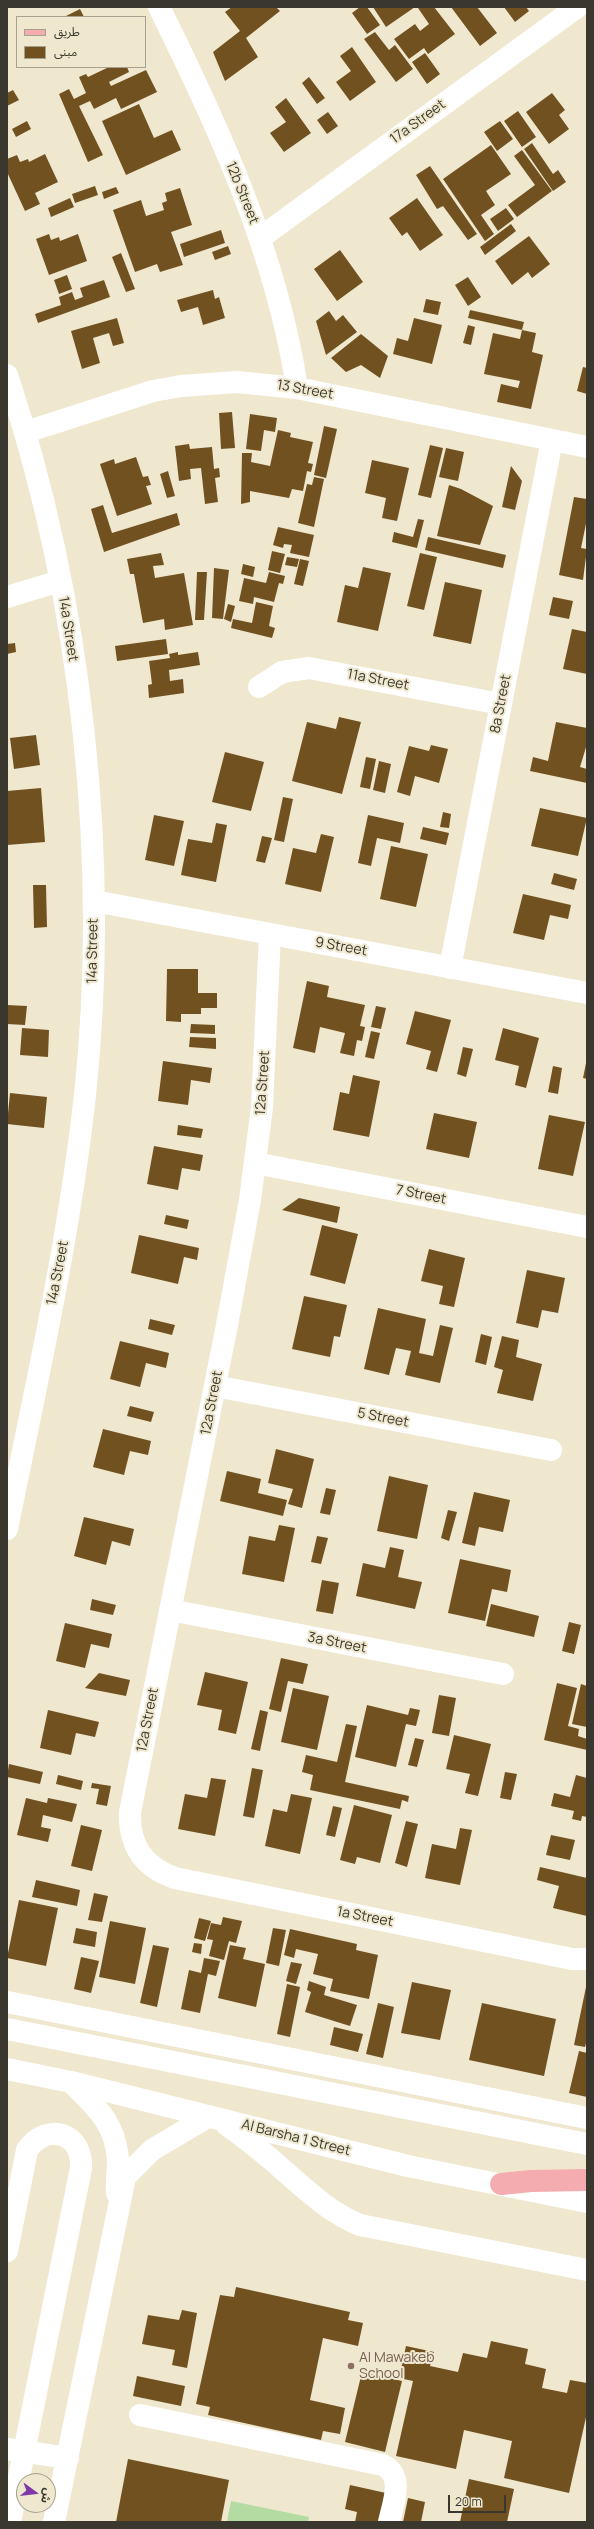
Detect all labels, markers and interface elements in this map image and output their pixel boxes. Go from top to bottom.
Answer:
legend [16,16,146,68]
text: طريق [54,23,80,40]
text: مبنى [54,43,77,60]
street label: 17a Street [387,96,449,148]
street label: 12b Street [222,159,262,227]
street label: 13 Street [275,377,335,403]
street label: 14a Street [55,595,81,663]
street label: 11a Street [346,666,410,694]
street label: 8a Street [487,673,515,735]
street label: 14a Street [84,918,102,984]
street label: 9 Street [314,934,368,960]
street label: 12a Street [252,1050,274,1116]
street label: 7 Street [394,1182,448,1208]
street label: 14a Street [44,1239,72,1307]
street label: 12a Street [198,1369,226,1437]
street label: 5 Street [356,1405,410,1431]
street label: 3a Street [306,1629,368,1657]
street label: 12a Street [134,1686,162,1754]
street label: 1a Street [335,1903,395,1931]
street label: Al Barsha 1 Street [240,2116,352,2160]
place label: Al Mawakeb School [359,2350,435,2382]
marker: Al Mawakeb School [346,2361,356,2371]
north arrow [16,2473,56,2513]
text: ش [38,2487,56,2505]
scale bar [450,2487,508,2513]
text: 20 m [455,2493,482,2510]

